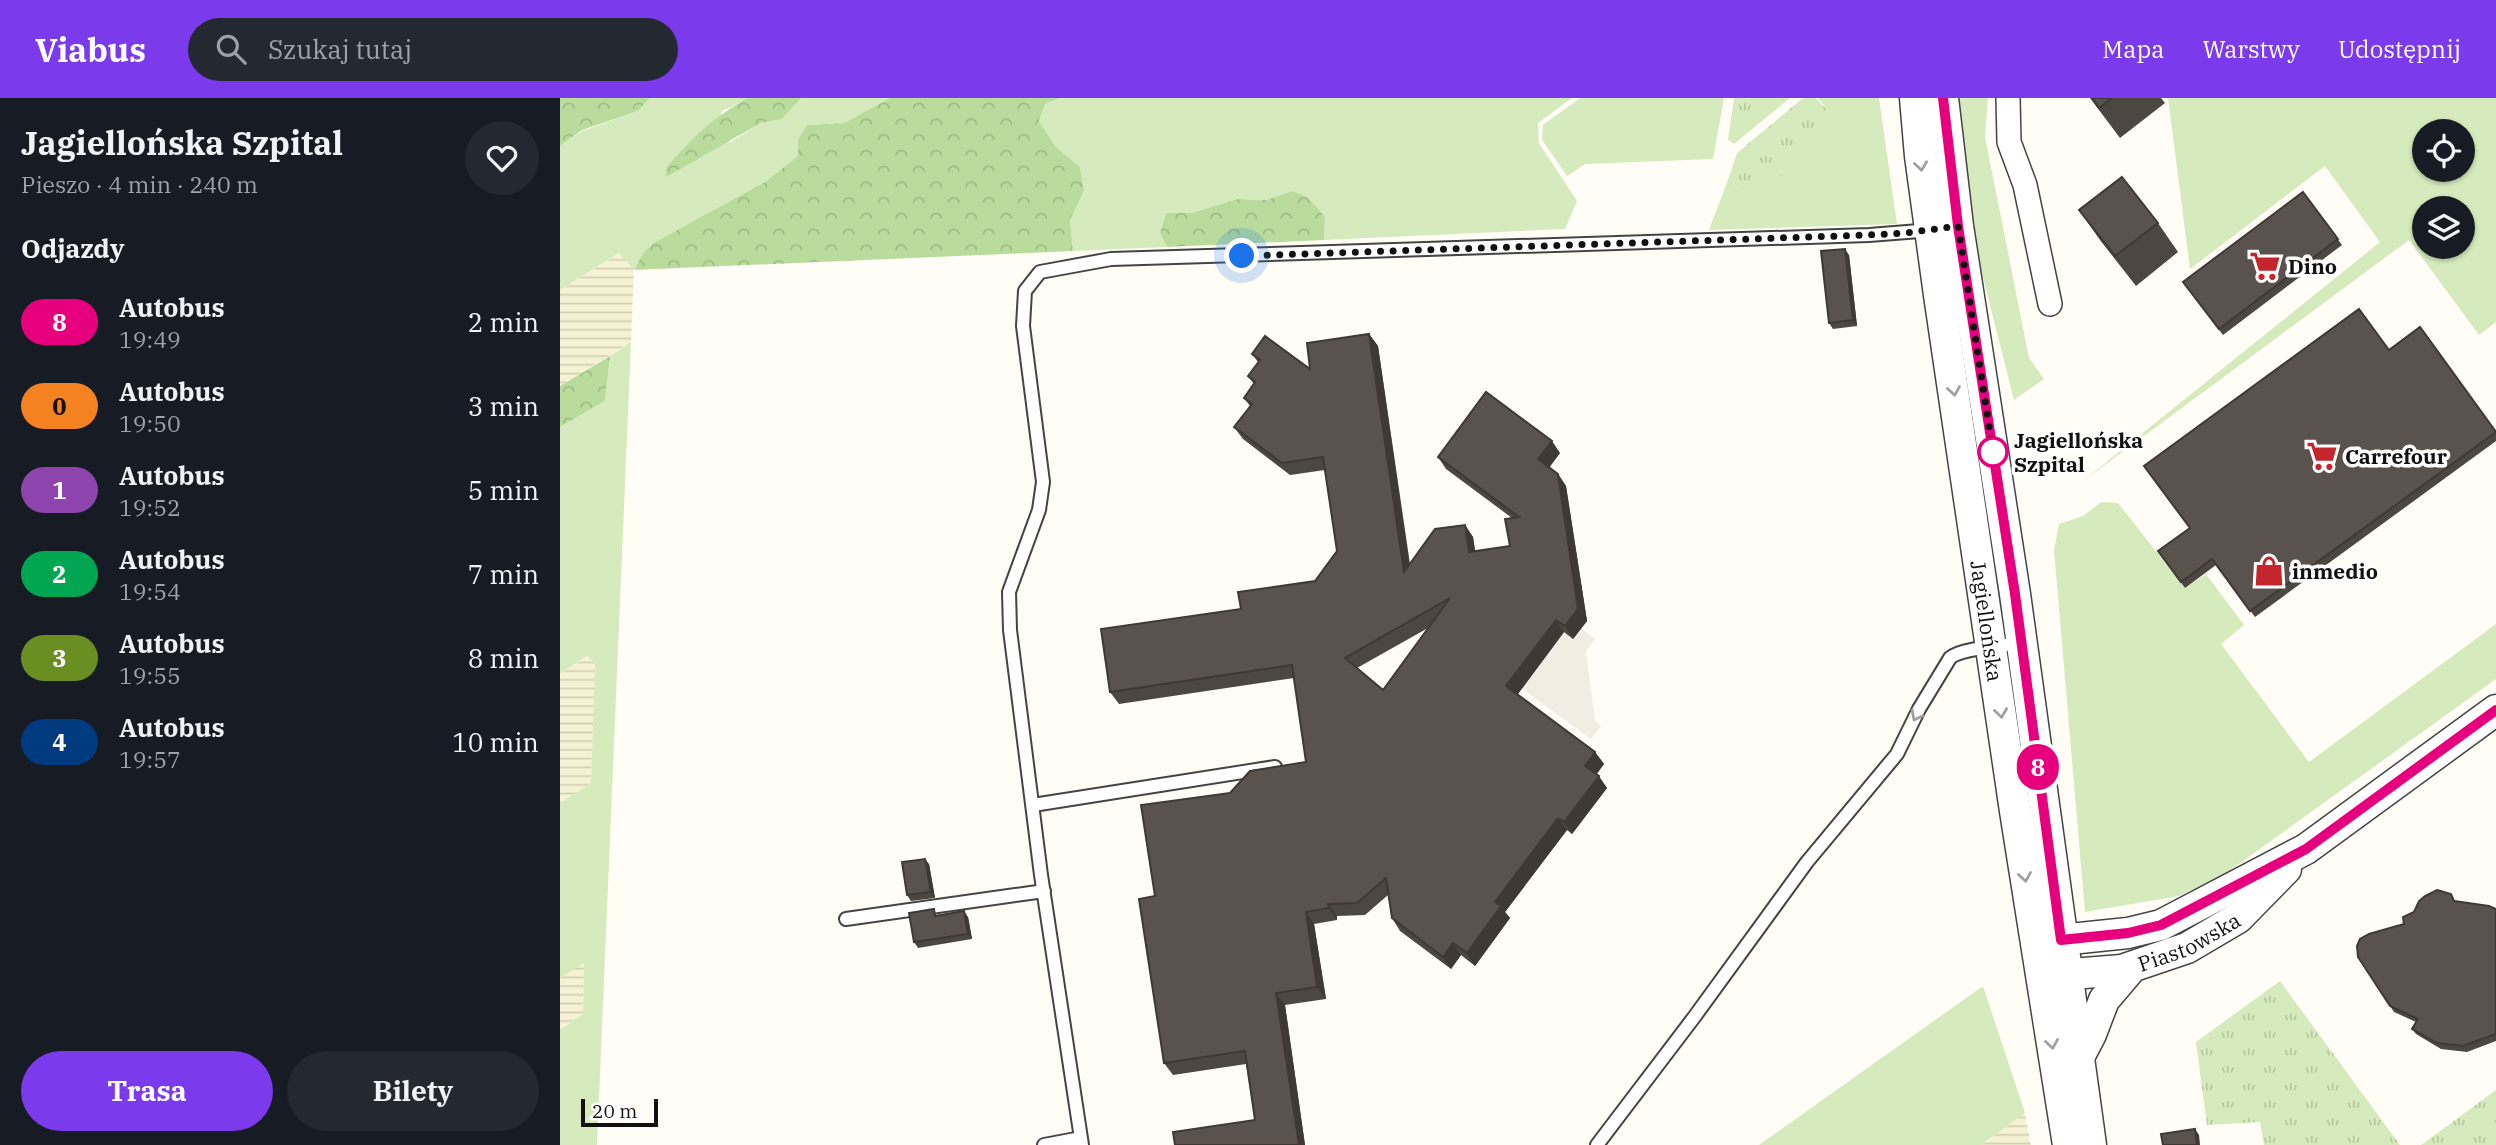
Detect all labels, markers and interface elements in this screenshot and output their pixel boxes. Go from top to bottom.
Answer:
search box [188,18,678,81]
text: Viabus [35,28,146,71]
icon: search [212,30,250,68]
text: Szukaj tutaj [268,32,412,66]
text: Mapa [2102,33,2164,65]
text: Warstwy [2202,33,2300,65]
text: Udostępnij [2338,33,2461,65]
map controls [2412,119,2475,259]
button: locate [2412,119,2475,182]
text: Jagiellońska Szpital [21,121,343,164]
button: heart [465,121,539,195]
one-way arrow [1914,160,1929,172]
text: Pieszo · 4 min · 240 m [21,169,258,199]
button: layers [2412,196,2475,259]
text: Odjazdy [21,231,125,265]
your location [1224,238,1259,273]
supermarket icon: Dino [2248,249,2282,283]
place label: Dino [2288,252,2337,280]
text: Autobus [119,290,225,324]
text: 2 min [468,305,539,339]
text: 8 [52,306,67,338]
text: 19:49 [119,324,181,354]
text: Autobus [119,374,225,408]
one-way arrow [1946,385,1961,397]
text: 3 min [468,389,539,423]
text: 0 [52,390,67,422]
text: 19:50 [119,408,181,438]
place label: Jagiellońska Szpital [2014,426,2143,478]
marker: Jagiellońska Szpital [1978,437,2008,467]
supermarket icon: Carrefour [2305,439,2339,473]
place label: Carrefour [2345,442,2448,470]
text: Autobus [119,458,225,492]
text: 5 min [468,473,539,507]
text: 1 [52,474,67,506]
text: 19:52 [119,492,181,522]
text: Autobus [119,542,225,576]
shop icon: inmedio [2252,554,2286,588]
text: 7 min [468,557,539,591]
place label: inmedio [2292,557,2378,585]
text: 2 [52,558,67,590]
street label: Jagiellońska [1964,559,2010,683]
text: 19:54 [119,576,181,606]
text: Autobus [119,626,225,660]
text: 8 min [468,641,539,675]
text: 3 [52,642,67,674]
text: 19:55 [119,660,181,690]
one-way arrow [1993,707,2008,719]
one-way arrow [1911,709,1924,721]
text: Autobus [119,710,225,744]
text: 10 min [452,725,539,759]
text: 4 [52,726,67,758]
text: 19:57 [119,744,181,774]
line badge: 8 [2015,744,2061,790]
text: 8 [2031,751,2045,783]
one-way arrow [2017,871,2032,883]
street label: Piastowska [2134,906,2245,978]
one-way arrow [2044,1038,2059,1050]
button: Trasa [21,1051,273,1131]
button: Bilety [287,1051,539,1131]
scale bar [581,1096,658,1128]
text: 20 m [592,1099,637,1123]

